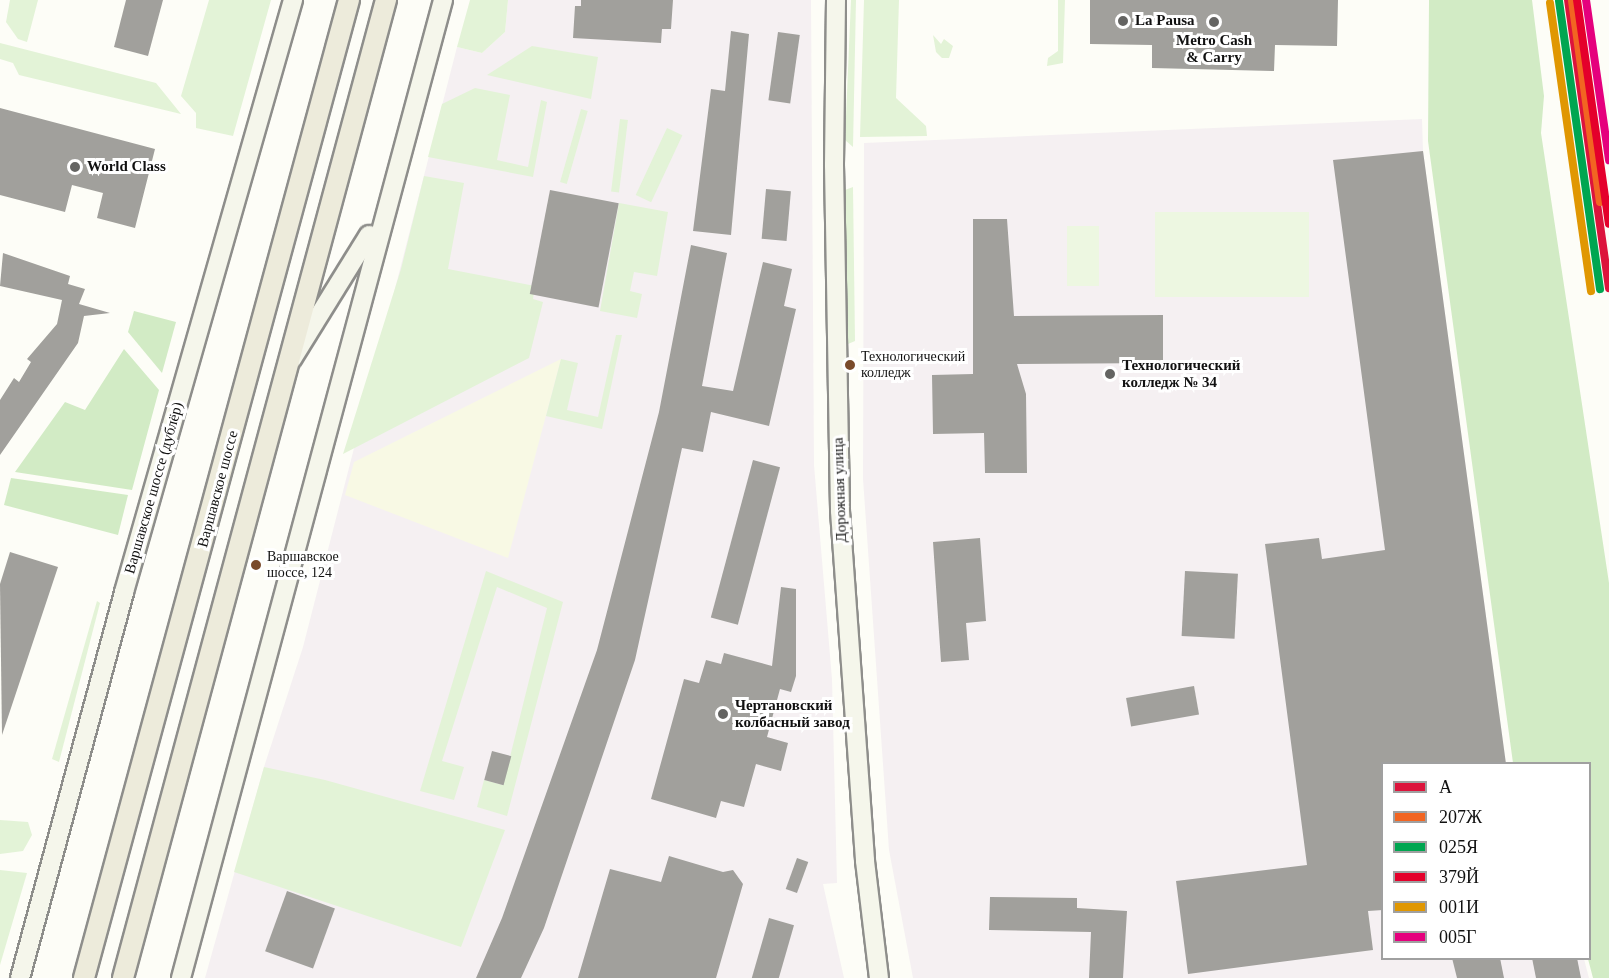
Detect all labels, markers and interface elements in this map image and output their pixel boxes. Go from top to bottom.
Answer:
place label: La Pausa [1135,12,1195,30]
marker: La Pausa [1116,14,1130,28]
marker: Metro Cash & Carry [1207,15,1221,29]
place label: Metro Cash & Carry [1176,31,1252,66]
place label: World Class [87,158,166,176]
marker: World Class [68,160,82,174]
place label: Технологический колледж [861,349,965,382]
place label: Технологический колледж № 34 [1122,356,1240,391]
marker: Технологический колледж [844,359,856,371]
marker: Технологический колледж № 34 [1103,367,1117,381]
street label: Варшавское шоссе (дублёр) [121,400,187,576]
street label: Варшавское шоссе [194,429,242,549]
street label: Дорожная улица [829,437,851,543]
place label: Варшавское шоссе, 124 [267,549,339,582]
marker: Варшавское шоссе, 124 [250,559,262,571]
place label: Чертановский колбасный завод [735,696,850,731]
marker: Чертановский колбасный завод [716,707,730,721]
legend [1381,762,1591,960]
text: A [1439,777,1452,797]
text: 207Ж [1439,807,1482,827]
text: 025Я [1439,837,1478,857]
text: 379Й [1439,867,1479,887]
text: 001И [1439,897,1479,917]
text: 005Г [1439,927,1476,947]

